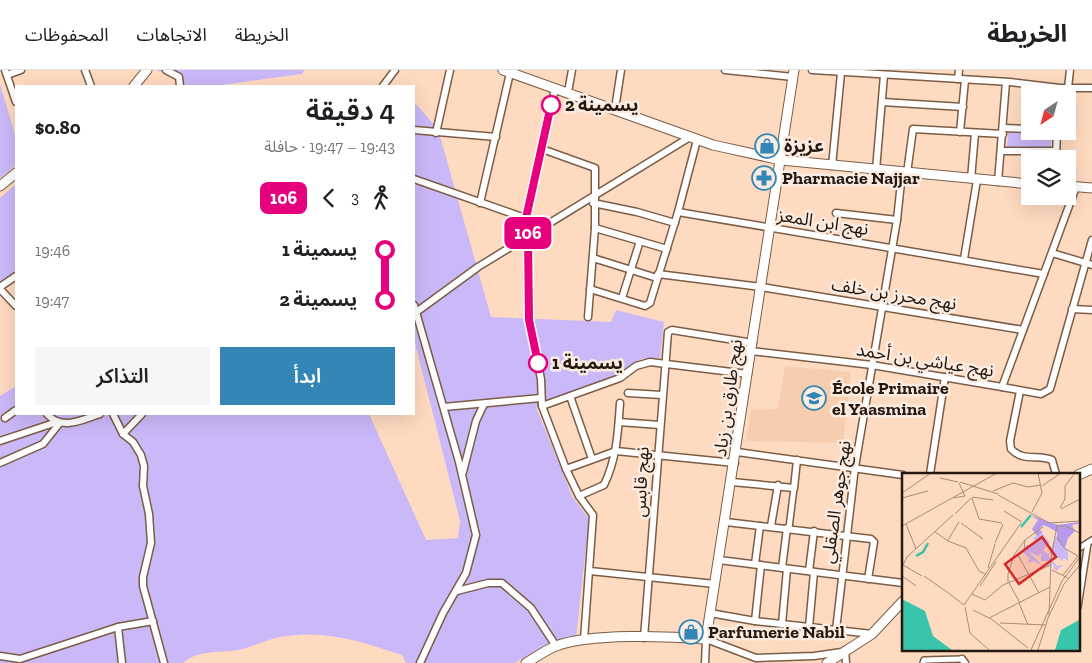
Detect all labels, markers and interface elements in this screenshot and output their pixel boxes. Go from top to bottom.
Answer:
text: الخريطة [987,19,1067,48]
text: المحفوظات [25,24,109,46]
text: الاتجاهات [137,24,207,46]
text: الخريطة [235,24,289,46]
north arrow [1021,85,1076,140]
map controls [1021,85,1076,205]
text: 4 دقيقة [306,94,395,127]
place label: يسمينة 2 [565,94,638,116]
marker: يسمينة 2 [541,95,561,115]
text: $0.80 [35,116,81,139]
shop icon: عزيزة [754,133,780,159]
place label: عزيزة [784,135,824,157]
text: 19:43 – 19:47 · حافلة [264,137,395,156]
button: layers [1021,150,1076,205]
pharmacy icon: Pharmacie Najjar [751,165,777,191]
place label: Pharmacie Najjar [782,167,920,189]
icon: back [315,184,343,212]
icon: walk [367,184,395,212]
text: 106 [270,187,297,209]
text: 3 [351,188,359,207]
street label: نهج ابن المعز [775,204,870,242]
line badge: 106 [499,217,557,249]
text: 106 [514,222,542,244]
text: يسمينة 1 [282,238,357,261]
text: 19:46 [35,241,70,260]
street label: نهج محرز بن خلف [830,273,958,317]
text: يسمينة 2 [280,288,357,311]
text: 19:47 [35,291,69,310]
street label: نهج طارق بن زياد [709,338,749,459]
street label: نهج عياشي بن أحمد [854,338,995,384]
button: التذاكر [35,347,210,405]
button: ابدأ [220,347,395,405]
place label: يسمينة 1 [552,352,623,374]
marker: يسمينة 1 [528,353,548,373]
place label: École Primaire el Yaasmina [832,377,949,420]
school or university icon: École Primaire el Yaasmina [801,385,827,411]
street label: نهج جوهر الصقلي [816,439,858,565]
street label: نهج قابس [628,446,656,518]
inset map [902,473,1080,650]
shop icon: Parfumerie Nabil [678,619,704,645]
place label: Parfumerie Nabil [708,621,845,643]

